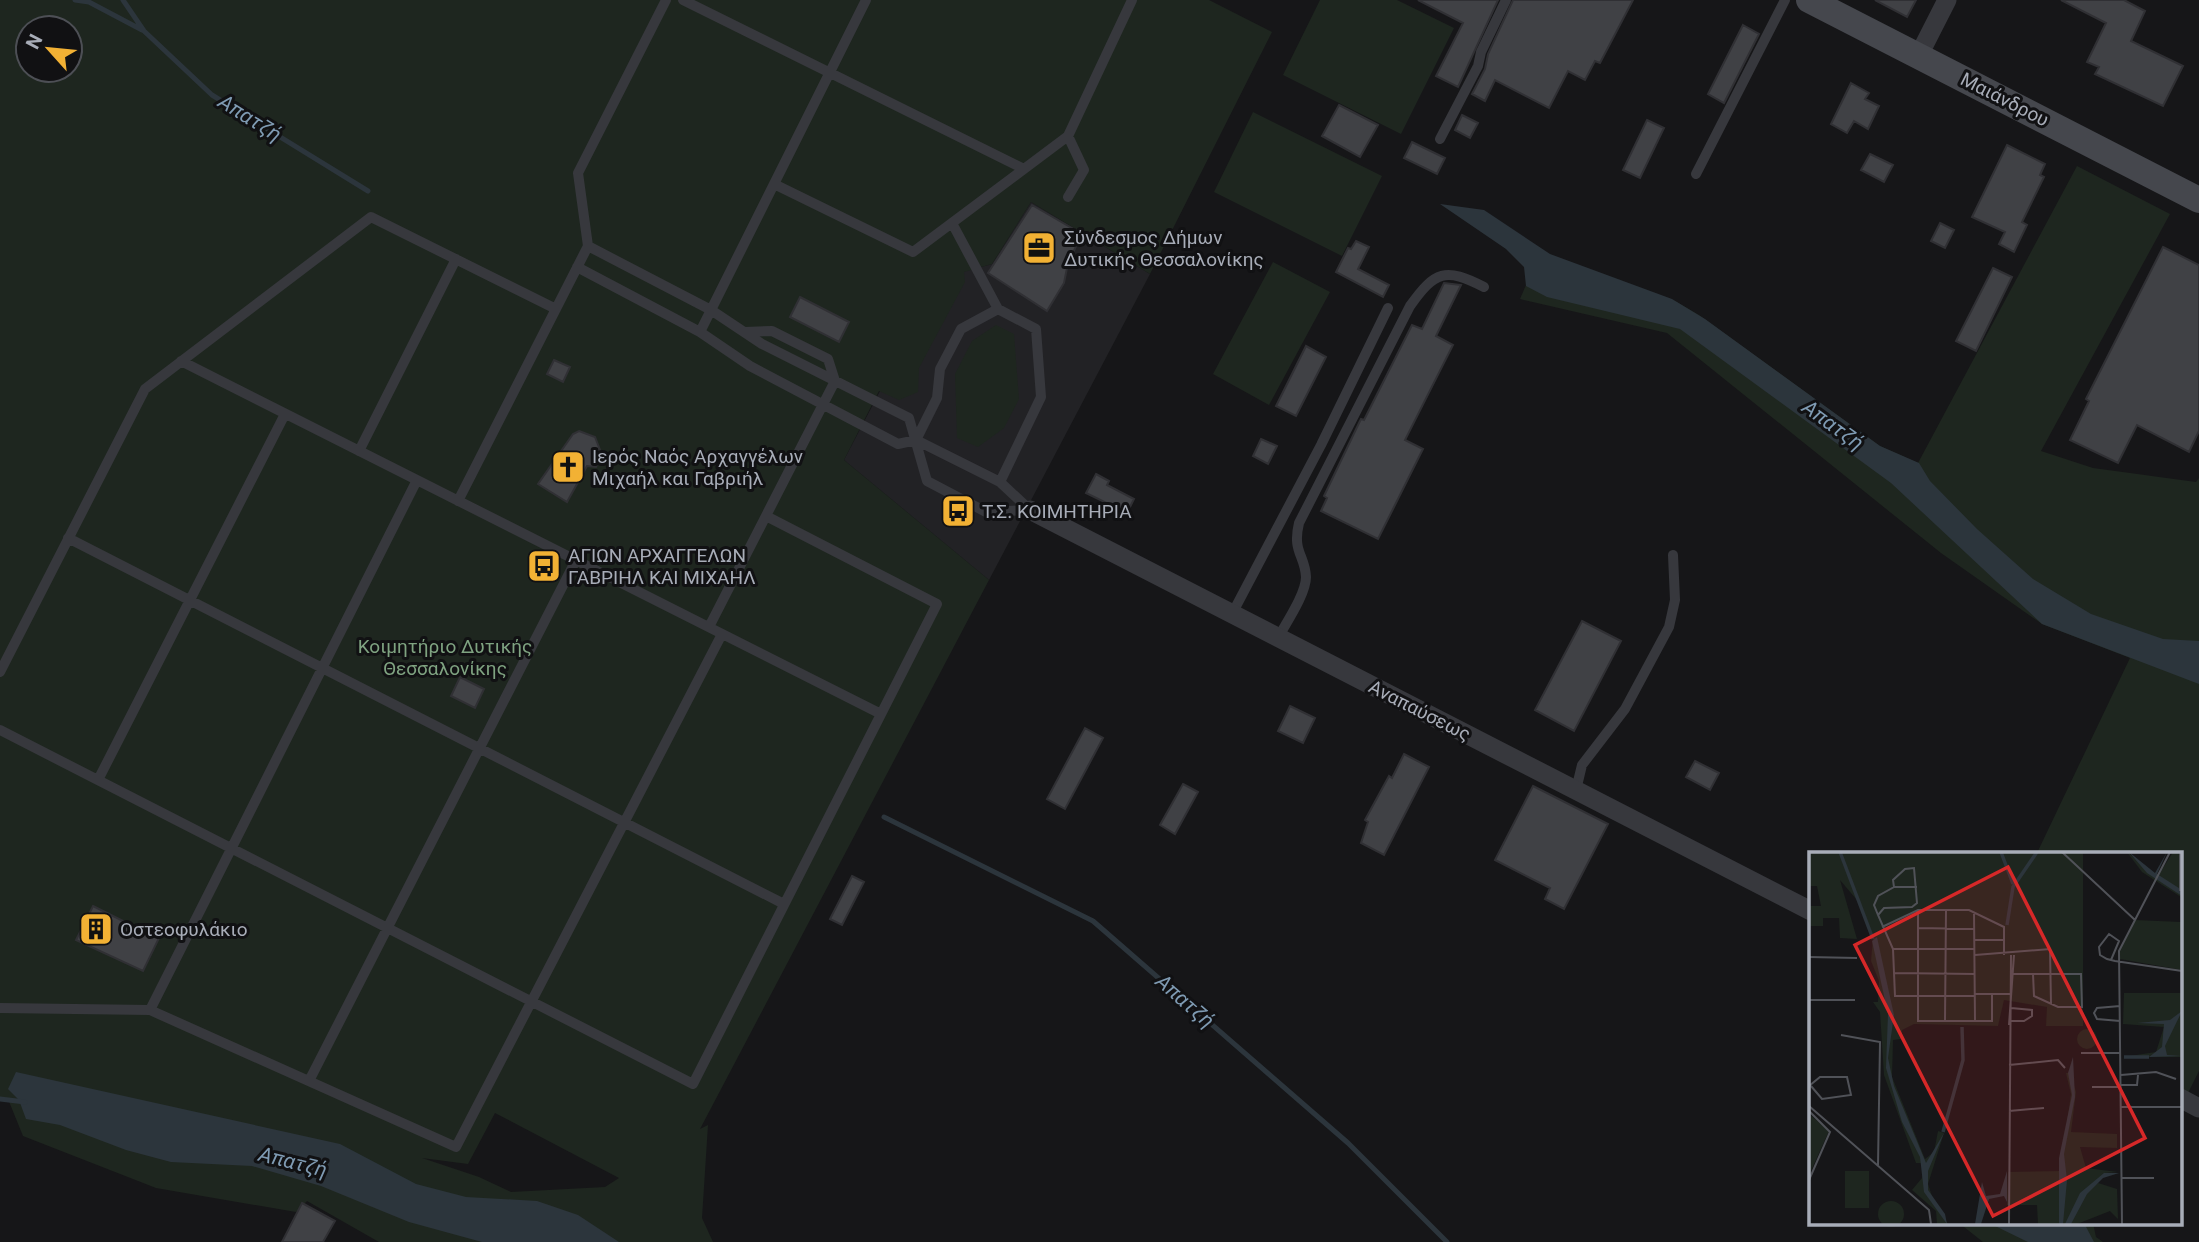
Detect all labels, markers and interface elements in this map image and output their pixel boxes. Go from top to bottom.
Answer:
north arrow [14,14,84,84]
text: N [21,30,48,53]
street label: Μαιάνδρου [1957,67,2053,131]
water label: Απατζή [213,89,286,147]
place label: Σύνδεσμος Δήμων Δυτικής Θεσσαλονίκης [1064,226,1264,271]
office icon: Σύνδεσμος Δήμων Δυτικής Θεσσαλονίκης [1020,229,1058,267]
water label: Απατζή [1797,394,1868,455]
place label: Ιερός Ναός Αρχαγγέλων Μιχαήλ και Γαβριήλ [592,445,803,490]
church icon: Ιερός Ναός Αρχαγγέλων Μιχαήλ και Γαβριήλ [549,448,587,486]
bus stop icon: Τ.Σ. ΚΟΙΜΗΤΗΡΙΑ [939,492,977,530]
place label: Τ.Σ. ΚΟΙΜΗΤΗΡΙΑ [982,500,1132,523]
place label: ΑΓΙΩΝ ΑΡΧΑΓΓΕΛΩΝ ΓΑΒΡΙΗΛ ΚΑΙ ΜΙΧΑΗΛ [568,544,756,589]
bus stop icon: ΑΓΙΩΝ ΑΡΧΑΓΓΕΛΩΝ ΓΑΒΡΙΗΛ ΚΑΙ ΜΙΧΑΗΛ [525,547,563,585]
park label: Κοιμητήριο Δυτικής Θεσσαλονίκης [358,635,532,680]
street label: Αναπαύσεως [1365,675,1474,746]
inset map [1809,852,2182,1224]
building icon: Οστεοφυλάκιο [77,910,115,948]
place label: Οστεοφυλάκιο [120,918,248,941]
water label: Απατζή [1150,968,1219,1033]
water label: Απατζή [255,1142,330,1182]

